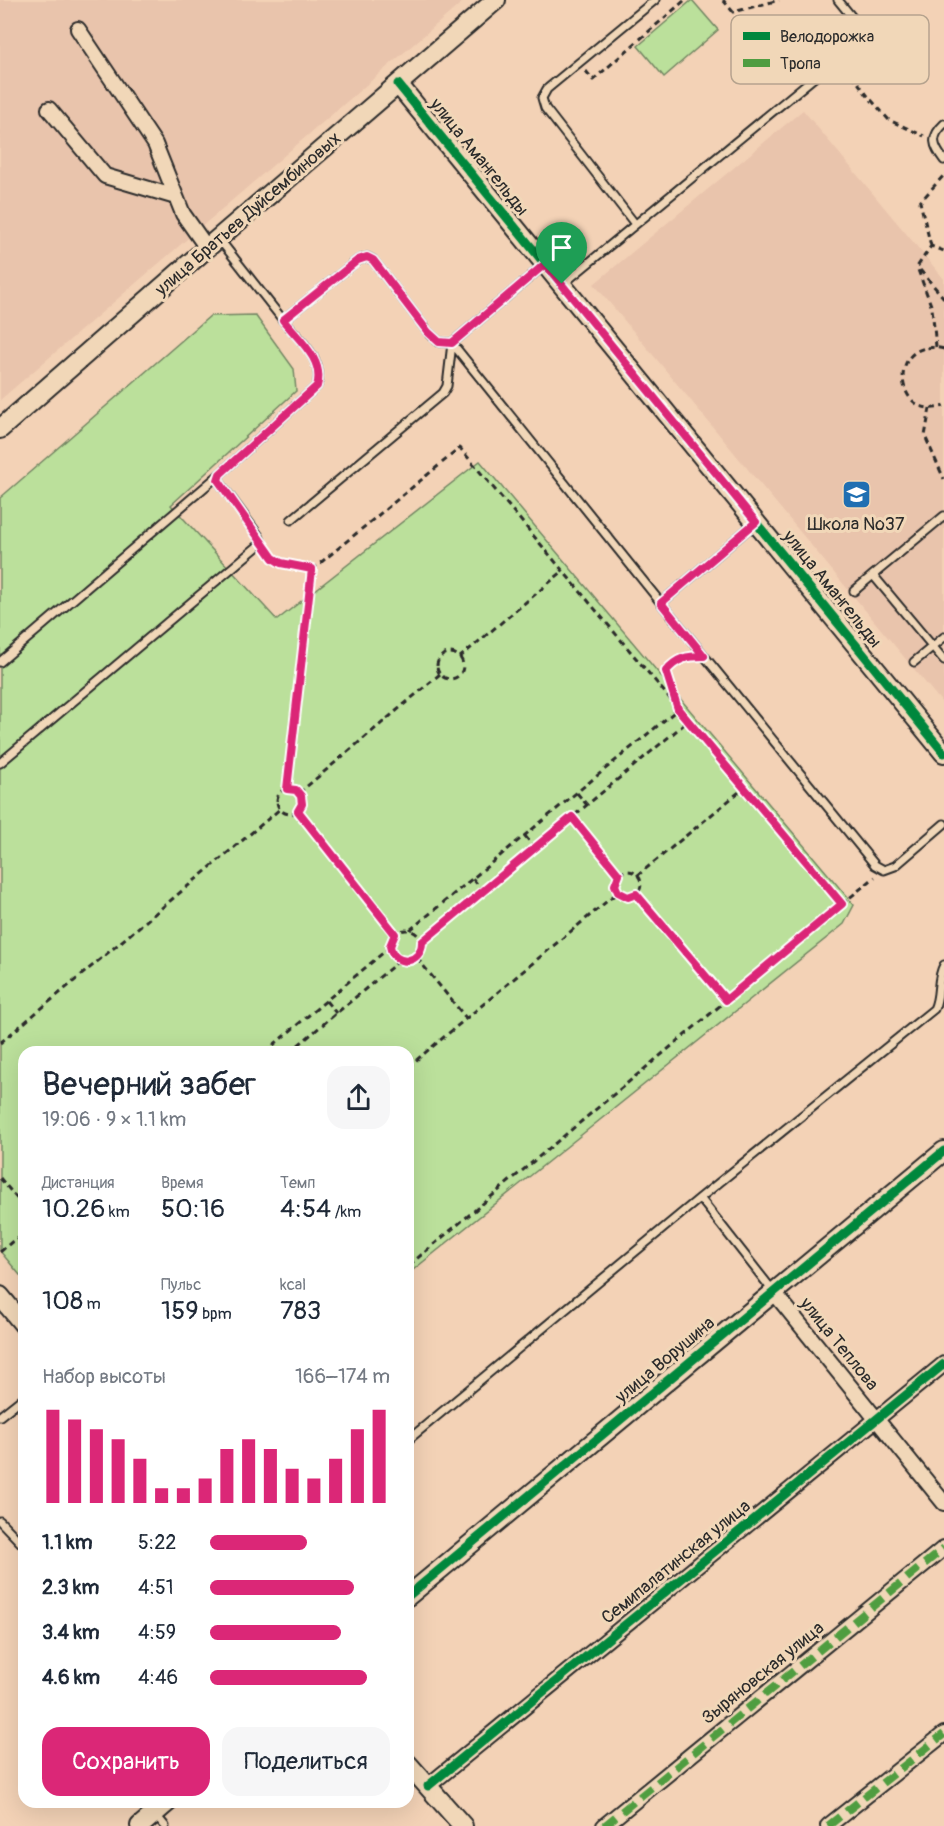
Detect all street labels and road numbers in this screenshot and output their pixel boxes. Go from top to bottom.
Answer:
street label: улица Амангельды [424,93,533,220]
street label: улица Братьев Дуйсембиновых [150,127,346,302]
street label: улица Амангельды [777,525,886,652]
street label: улица Теплова [794,1292,884,1395]
street label: улица Ворушина [610,1312,719,1409]
street label: Семипалатинская улица [597,1495,755,1629]
street label: Зыряновская улица [697,1617,829,1729]

